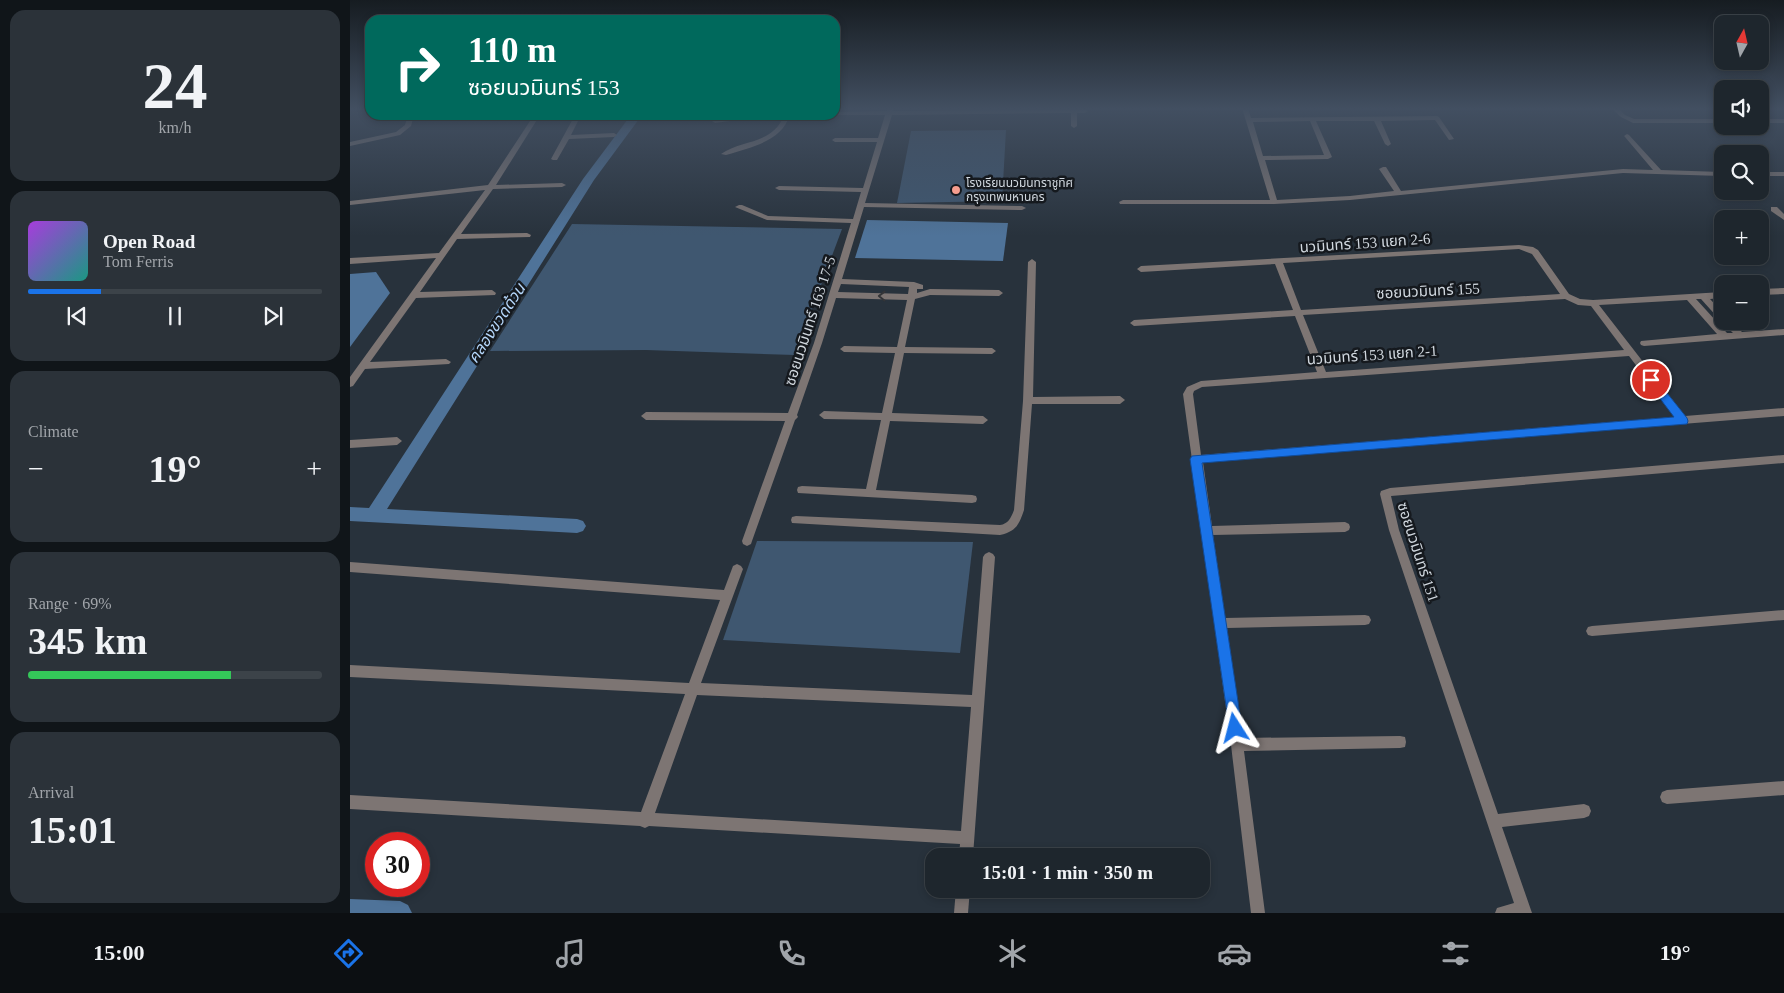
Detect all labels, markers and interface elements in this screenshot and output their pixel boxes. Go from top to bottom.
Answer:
north arrow [1714,15,1769,70]
map controls [1714,15,1769,330]
text: 110 m [468,31,556,70]
icon: right [385,35,450,100]
text: 24 [143,50,208,122]
text: ซอยนวมินทร์ 153 [468,75,620,100]
button: sound [1714,80,1769,135]
text: km/h [159,119,191,136]
button: search [1714,145,1769,200]
place label: โรงเรียนนวมินทราชูทิศ กรุงเทพมหานคร [966,176,1073,204]
marker: โรงเรียนนวมินทราชูทิศ กรุงเทพมหานคร [950,184,962,196]
button: + [1714,210,1769,265]
street label: นวมินทร์ 153 แยก 2-6 [1299,230,1431,256]
text: Open Road [103,231,195,252]
text: Tom Ferris [103,253,173,270]
street label: ซอยนวมินทร์ 163 17-5 [782,254,838,388]
button: − [1714,275,1769,330]
water label: คลองขวดด้วน [465,280,529,366]
street label: ซอยนวมินทร์ 155 [1376,280,1480,302]
one-way arrow [878,291,886,301]
icon: previous [63,302,91,330]
icon: pause [161,302,189,330]
icon: next [259,302,287,330]
street label: นวมินทร์ 153 แยก 2-1 [1306,342,1438,368]
pin [1630,359,1672,401]
icon: arrive [1637,366,1665,394]
text: Climate [28,423,79,440]
text: 19° [148,448,202,490]
text: − [28,453,44,484]
text: + [306,453,322,484]
street label: ซอยนวมินทร์ 151 [1394,500,1442,604]
text: Range · 69% [28,595,112,612]
text: 345 km [28,620,147,662]
position arrow [1208,701,1260,753]
text: Arrival [28,784,74,801]
text: 15:01 [28,809,117,851]
speed limit sign: 30 [365,832,430,897]
text: 15:01 · 1 min · 350 m [982,862,1153,883]
icon: directions [331,936,366,971]
icon: music [553,936,588,971]
icon: phone [774,936,809,971]
icon: climate [995,936,1030,971]
icon: car [1217,936,1252,971]
icon: filters [1438,936,1473,971]
text: 15:00 [93,940,145,965]
text: 19° [1660,940,1691,965]

